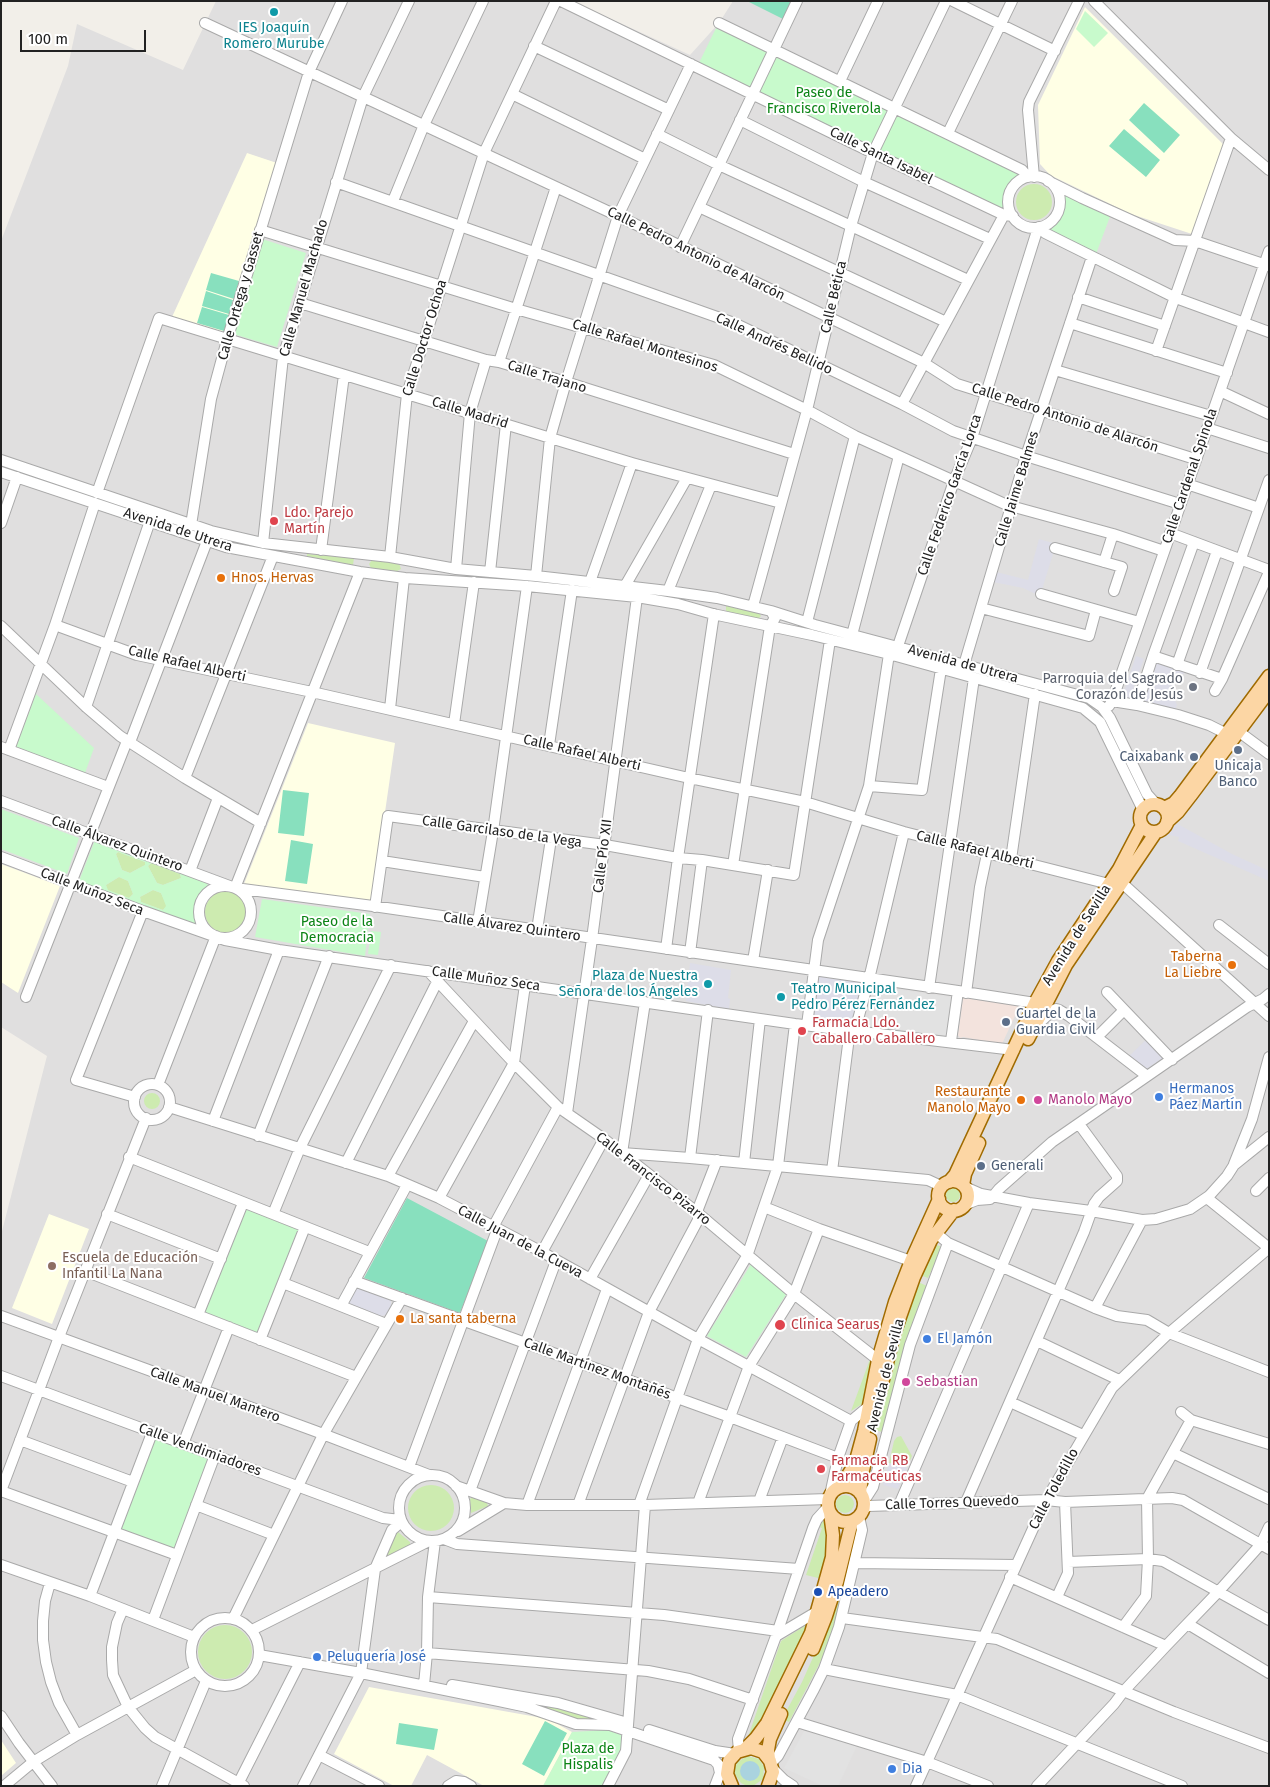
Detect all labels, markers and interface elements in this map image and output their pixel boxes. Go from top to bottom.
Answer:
marker: IES Joaquín Romero Murube [268,6,280,18]
scale bar [22,20,149,52]
place label: IES Joaquín Romero Murube [223,20,325,52]
text: 100 m [28,30,68,48]
park label: Paseo de Francisco Riverola [767,85,881,118]
street label: Calle Santa Isabel [827,124,935,188]
street label: Calle Pedro Antonio de Alarcón [604,204,788,304]
street label: Calle Manuel Machado [276,217,332,359]
street label: Calle Ortega y Gasset [215,230,267,362]
street label: Calle Bética [817,259,851,335]
street label: Calle Doctor Ochoa [399,278,451,398]
street label: Calle Andrés Bellido [713,310,835,378]
street label: Calle Rafael Montesinos [570,316,720,376]
street label: Calle Trajano [505,357,589,397]
street label: Calle Pedro Antonio de Alarcón [969,380,1161,456]
street label: Calle Madrid [430,393,510,433]
street label: Calle Cardenal Spinola [1159,406,1221,546]
street label: Calle Federico García Lorca [914,412,986,578]
street label: Calle Jaime Balmes [991,429,1043,549]
street label: Avenida de Utrera [121,504,235,556]
place label: Ldo. Parejo Martín [284,505,354,538]
marker: Ldo. Parejo Martín [268,515,280,527]
place label: Hnos. Hervas [231,570,314,586]
marker: Hnos. Hervas [215,572,227,584]
street label: Avenida de Utrera [906,641,1020,687]
street label: Calle Rafael Alberti [126,642,248,686]
place label: Parroquia del Sagrado Corazón de Jesús [1042,671,1183,704]
marker: Parroquia del Sagrado Corazón de Jesús [1187,681,1199,693]
street label: Calle Rafael Alberti [521,731,643,775]
marker: Unicaja Banco [1232,744,1244,756]
place label: Caixabank [1119,749,1184,765]
marker: Caixabank [1188,751,1200,763]
place label: Unicaja Banco [1215,758,1261,790]
street label: Calle Álvarez Quintero [49,812,185,876]
street label: Calle Garcilaso de la Vega [421,812,583,852]
street label: Calle Pío XII [590,818,616,894]
street label: Calle Rafael Alberti [915,827,1035,873]
street label: Calle Muñoz Seca [38,865,146,919]
street label: Avenida de Sevilla [1039,881,1115,989]
street label: Calle Álvarez Quintero [442,909,582,945]
park label: Paseo de la Democracia [300,914,374,946]
place label: Taberna La Liebre [1164,949,1222,982]
marker: Taberna La Liebre [1226,959,1238,971]
street label: Calle Muñoz Seca [431,963,541,995]
place label: Plaza de Nuestra Señora de los Ángeles [559,968,698,1000]
marker: Plaza de Nuestra Señora de los Ángeles [702,978,714,990]
place label: Teatro Municipal Pedro Pérez Fernández [791,981,935,1014]
marker: Teatro Municipal Pedro Pérez Fernández [775,991,787,1003]
place label: Cuartel de la Guardia Civil [1016,1006,1096,1038]
place label: Farmacia Ldo. Caballero Caballero [812,1015,935,1048]
marker: Cuartel de la Guardia Civil [1000,1016,1012,1028]
marker: Farmacia Ldo. Caballero Caballero [796,1025,808,1037]
place label: Hermanos Páez Martín [1169,1081,1242,1114]
place label: Restaurante Manolo Mayo [927,1084,1011,1116]
marker: Hermanos Páez Martín [1153,1091,1165,1103]
place label: Manolo Mayo [1048,1092,1132,1108]
marker: Restaurante Manolo Mayo [1015,1094,1027,1106]
marker: Manolo Mayo [1032,1094,1044,1106]
street label: Calle Francisco Pizarro [592,1129,714,1229]
place label: Generali [991,1158,1044,1174]
marker: Generali [975,1160,987,1172]
street label: Calle Juan de la Cueva [455,1202,585,1282]
place label: Escuela de Educación Infantil La Nana [62,1250,198,1282]
marker: Escuela de Educación Infantil La Nana [46,1260,58,1272]
place label: La santa taberna [410,1311,516,1327]
marker: La santa taberna [394,1313,406,1325]
place label: Clínica Searus [791,1317,880,1333]
street label: Avenida de Sevilla [864,1317,908,1433]
marker: Clínica Searus [773,1318,787,1332]
place label: El Jamón [937,1331,992,1347]
marker: El Jamón [921,1333,933,1345]
street label: Calle Martínez Montañés [521,1335,673,1403]
street label: Calle Manuel Mantero [148,1364,282,1426]
place label: Sebastian [916,1374,978,1390]
marker: Sebastian [900,1376,912,1388]
street label: Calle Vendimiadores [136,1420,264,1480]
street label: Calle Toledillo [1026,1446,1082,1532]
place label: Farmacia RB Farmacéuticas [831,1453,921,1485]
marker: Farmacia RB Farmacéuticas [815,1463,827,1475]
street label: Calle Torres Quevedo [885,1492,1019,1514]
place label: Apeadero [828,1584,889,1600]
marker: Apeadero [812,1586,824,1598]
place label: Peluquería José [327,1649,426,1665]
marker: Peluquería José [311,1651,323,1663]
park label: Plaza de Hispalis [562,1741,614,1774]
place label: Dia [902,1761,923,1777]
marker: Dia [886,1763,898,1775]

